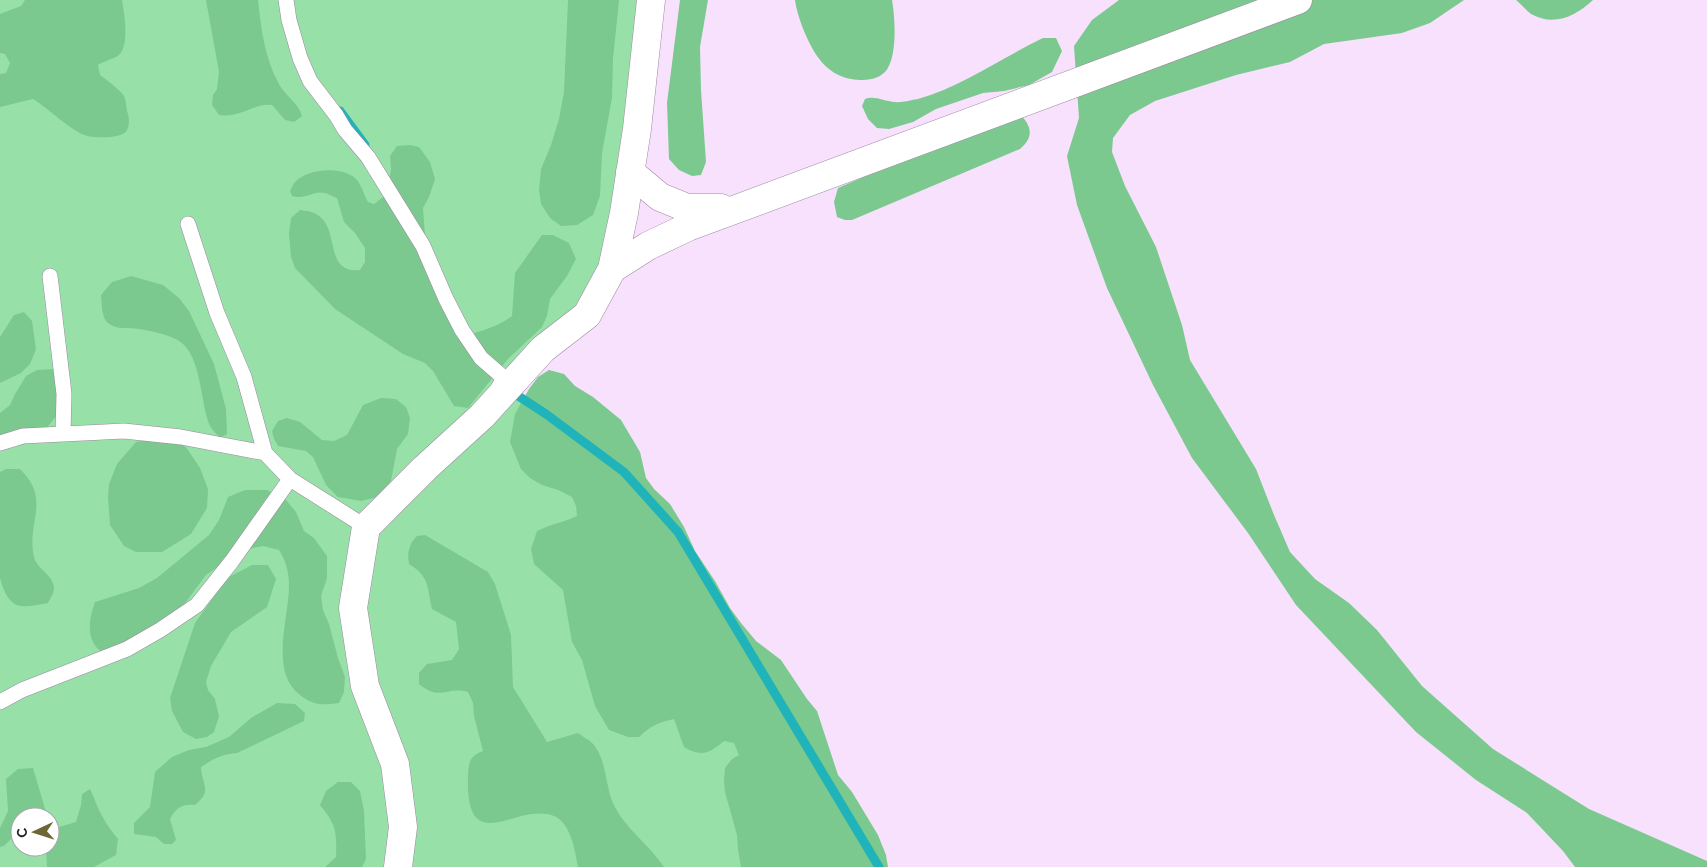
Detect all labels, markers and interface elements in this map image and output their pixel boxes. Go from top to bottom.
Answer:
north arrow [10,807,60,857]
text: С [14,827,30,838]

